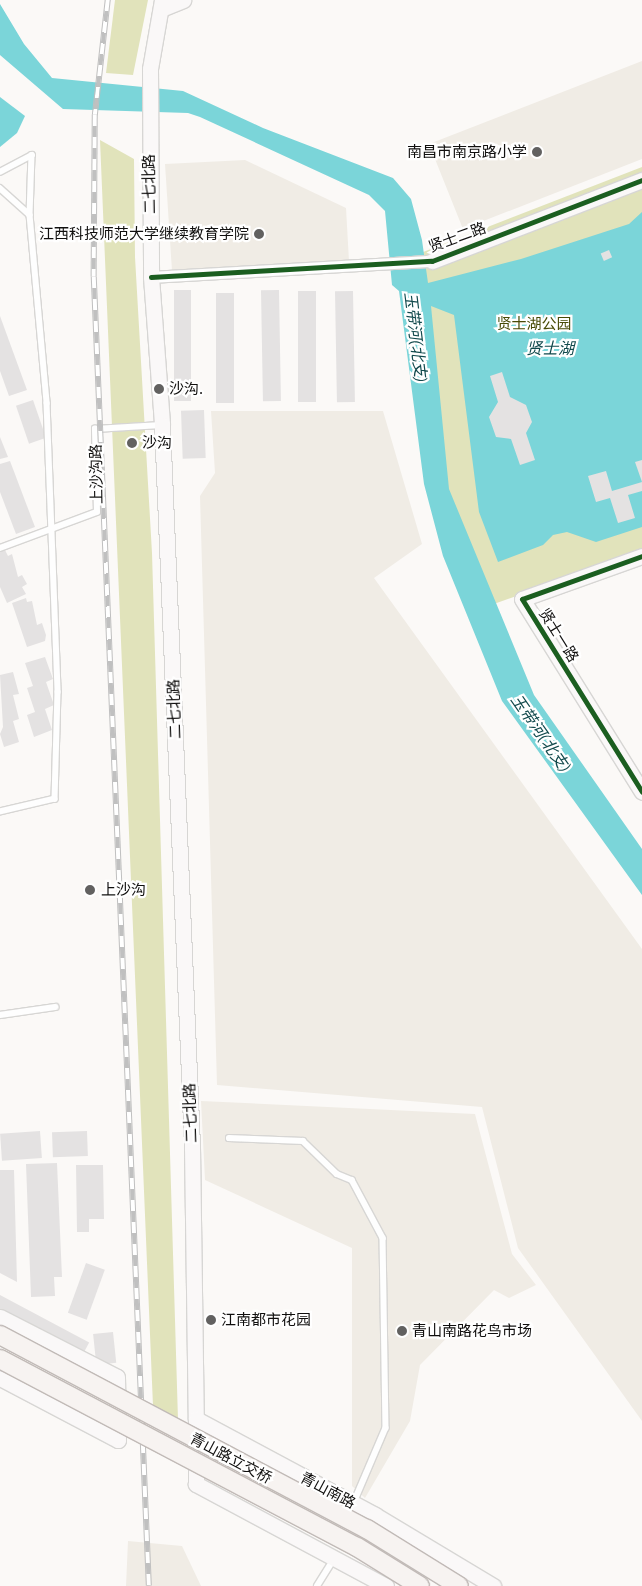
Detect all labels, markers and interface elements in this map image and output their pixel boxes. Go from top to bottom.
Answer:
place label: 南昌市南京路小学 [407,143,527,161]
marker: 南昌市南京路小学 [531,146,543,158]
street label: 二七北路 [139,154,159,214]
street label: 贤士二路 [426,218,488,256]
place label: 江西科技师范大学继续教育学院 [39,225,249,243]
marker: 江西科技师范大学继续教育学院 [253,228,265,240]
water label: 玉带河(北支) [401,291,431,383]
park label: 贤士湖公园 [497,315,571,333]
water label: 贤士湖 [526,338,574,358]
place label: 沙沟. [169,380,203,398]
marker: 沙沟. [153,383,165,395]
place label: 沙沟 [142,434,172,452]
marker: 沙沟 [126,437,138,449]
street label: 上沙沟路 [86,444,106,504]
street label: 贤士一路 [535,605,583,665]
street label: 二七北路 [164,679,184,739]
water label: 玉带河(北支) [507,690,575,776]
place label: 上沙沟 [101,881,146,899]
marker: 上沙沟 [83,883,97,897]
street label: 二七北路 [180,1083,200,1143]
place label: 江南都市花园 [221,1311,311,1329]
marker: 江南都市花园 [205,1314,217,1326]
place label: 青山南路花鸟市场 [412,1322,532,1340]
marker: 青山南路花鸟市场 [396,1325,408,1337]
street label: 青山路立交桥 [187,1429,275,1487]
street label: 青山南路 [297,1468,359,1512]

